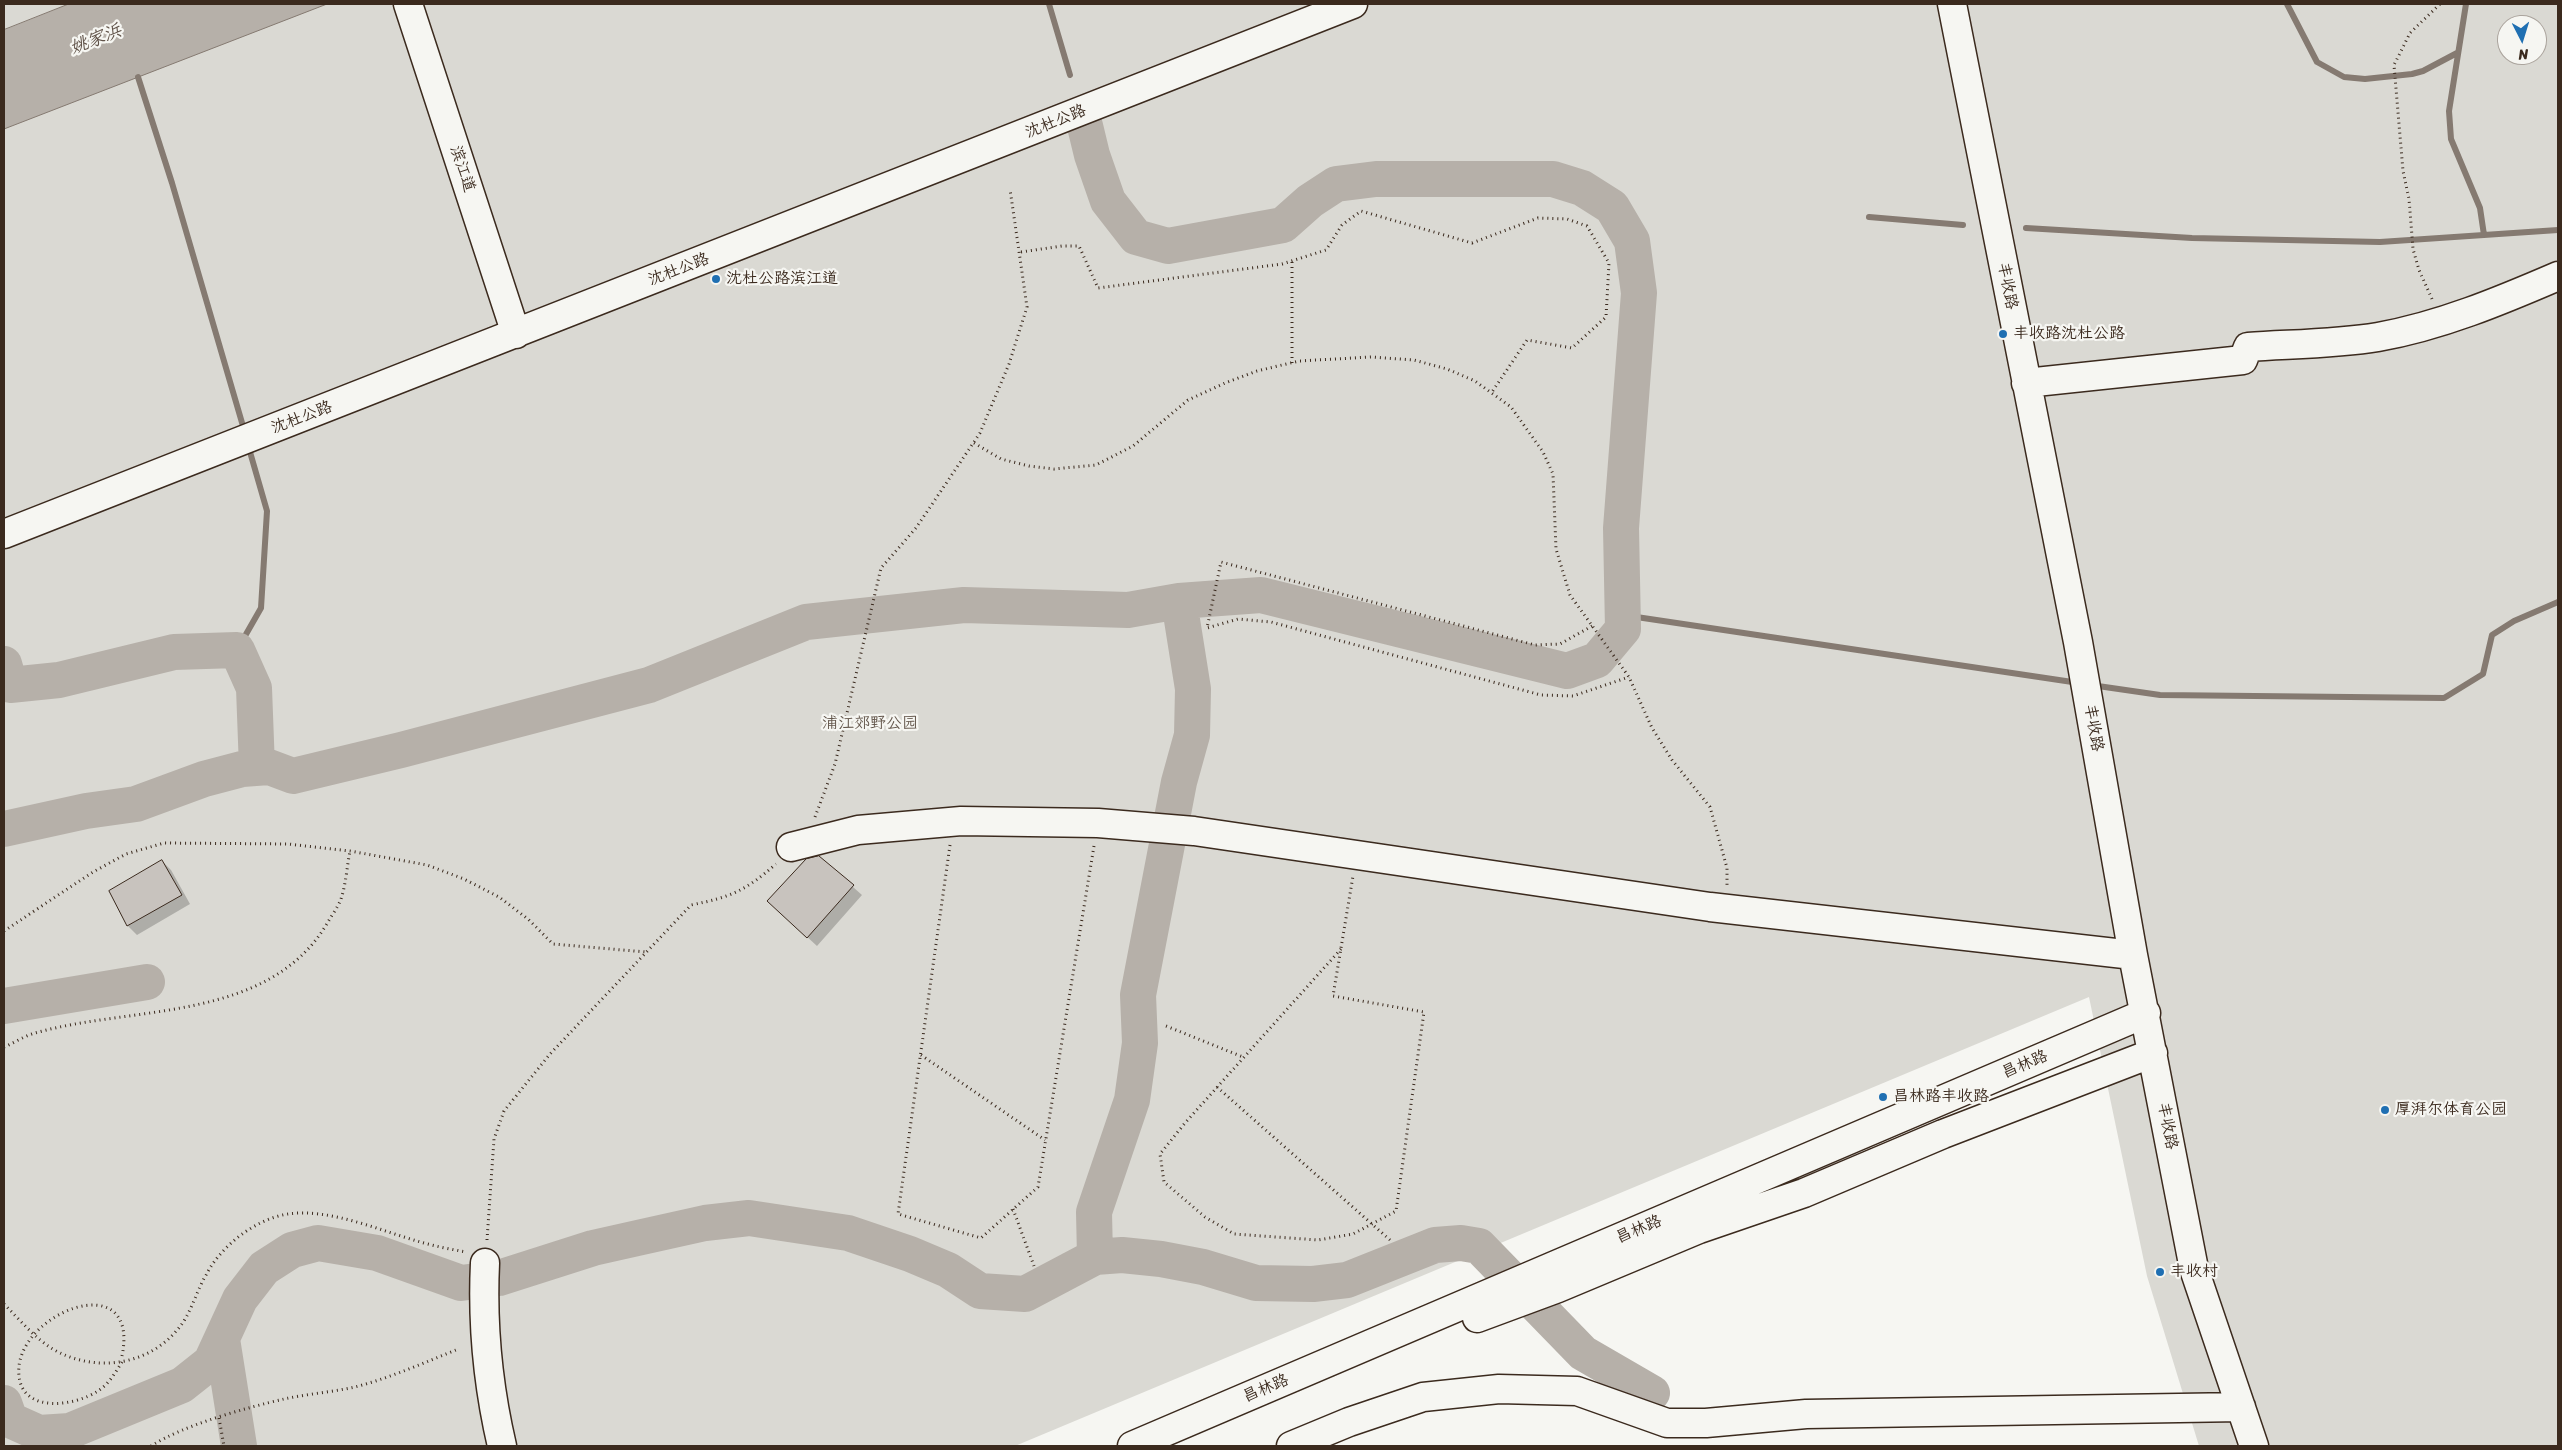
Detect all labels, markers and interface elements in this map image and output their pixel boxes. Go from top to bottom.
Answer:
north arrow [2497,15,2547,65]
water label: 姚家浜 [67,20,125,60]
text: N [2517,42,2529,67]
street label: 沈杜公路 [1023,101,1089,143]
street label: 滨江道 [445,143,479,195]
street label: 沈杜公路 [646,250,712,290]
street label: 丰收路 [1993,261,2021,311]
place label: 沈杜公路滨江道 [726,269,838,289]
marker: 沈杜公路滨江道 [710,273,722,285]
place label: 丰收路沈杜公路 [2013,324,2125,344]
marker: 丰收路沈杜公路 [1997,328,2009,340]
street label: 沈杜公路 [269,398,335,438]
street label: 丰收路 [2079,703,2107,753]
park label: 浦江郊野公园 [822,714,918,734]
street label: 昌林路 [1999,1047,2051,1083]
place label: 昌林路丰收路 [1893,1087,1989,1107]
marker: 昌林路丰收路 [1877,1091,1889,1103]
place label: 厚湃尔体育公园 [2395,1100,2507,1120]
street label: 丰收路 [2153,1101,2181,1151]
marker: 厚湃尔体育公园 [2379,1104,2391,1116]
street label: 昌林路 [1613,1212,1665,1248]
place label: 丰收村 [2170,1262,2218,1282]
marker: 丰收村 [2154,1266,2166,1278]
street label: 昌林路 [1240,1371,1292,1407]

